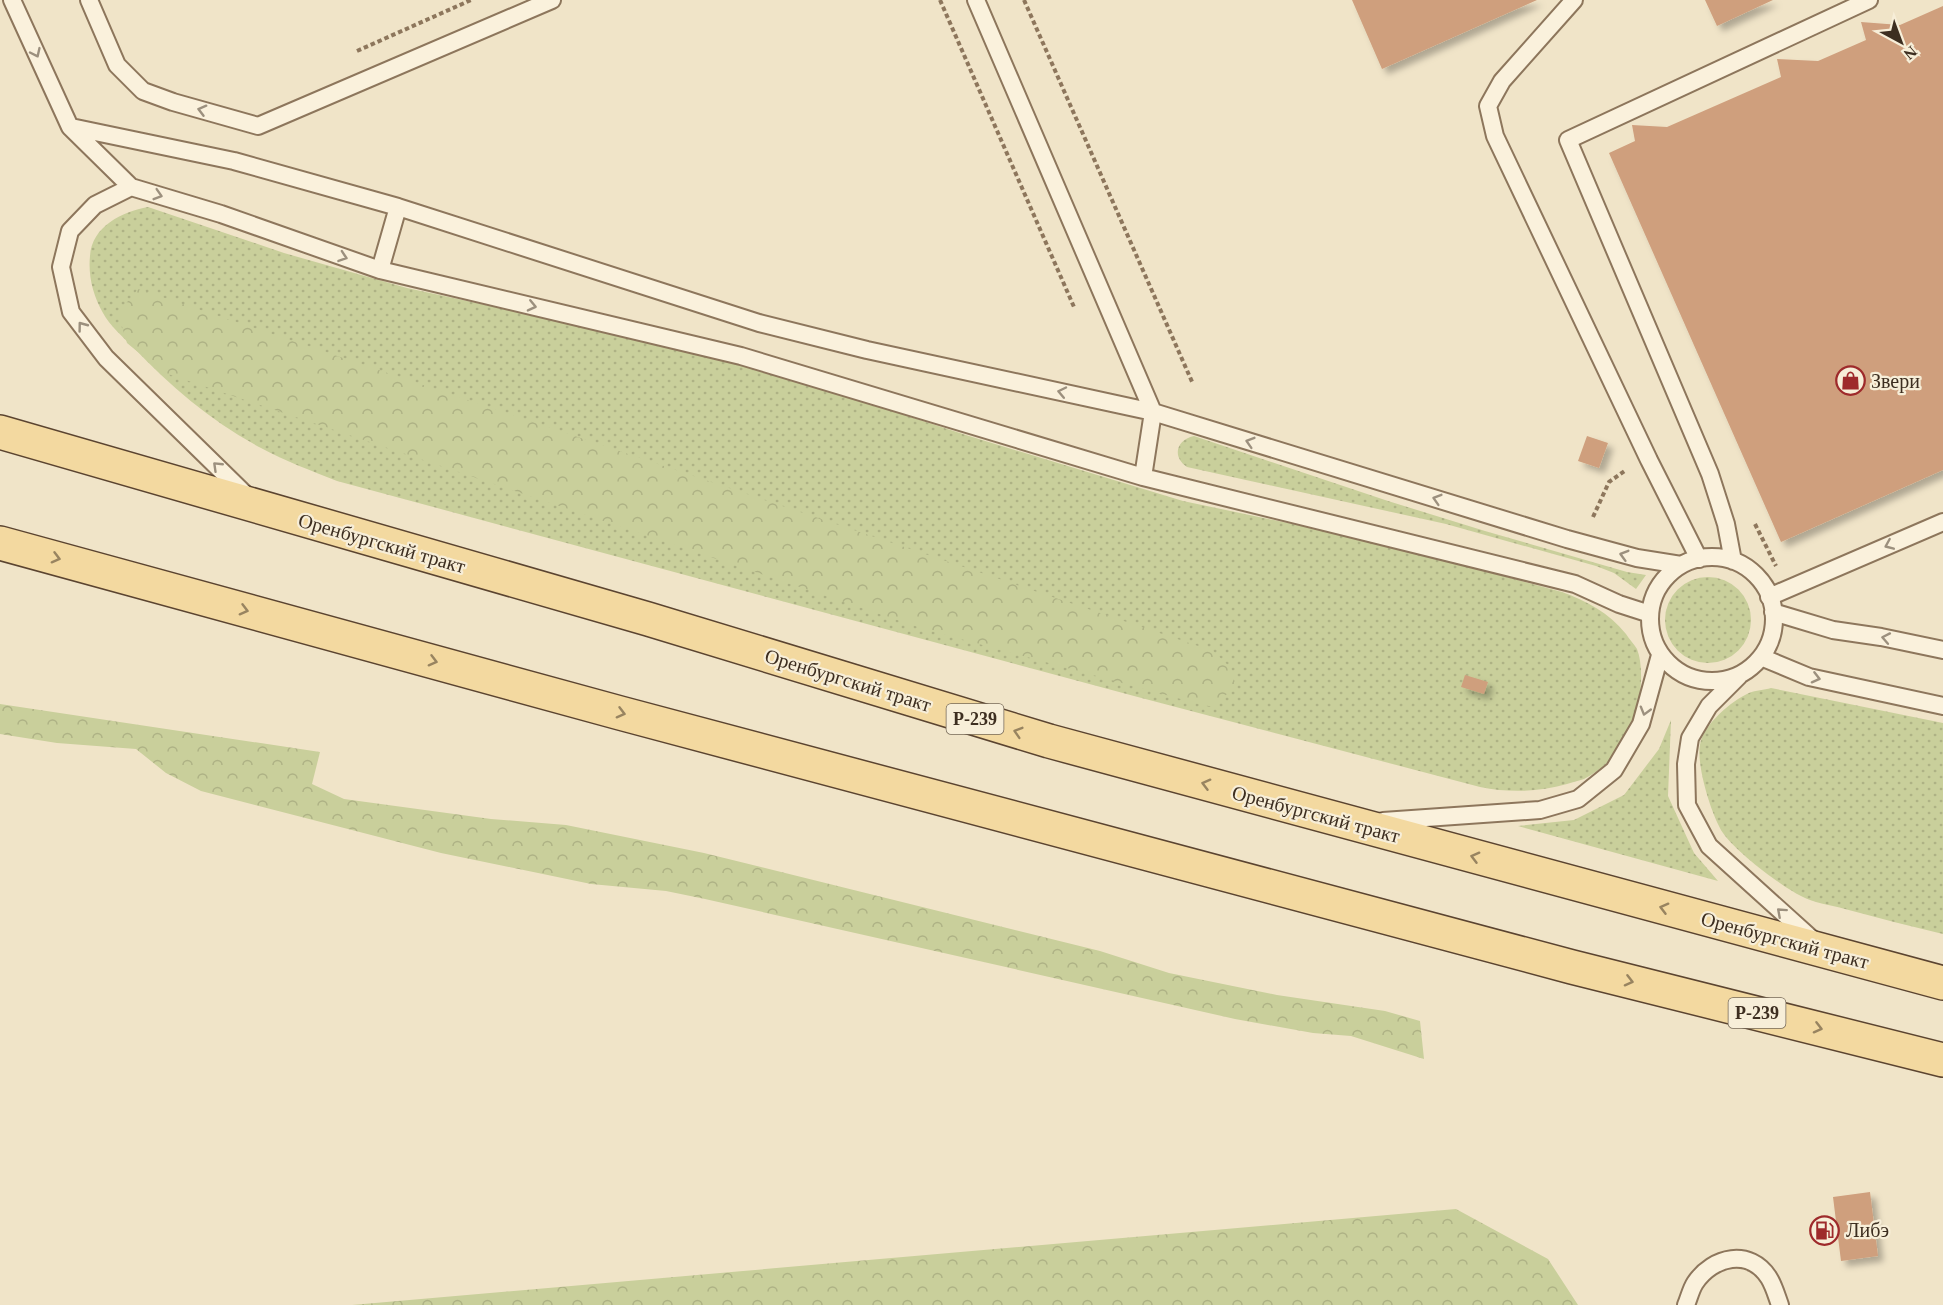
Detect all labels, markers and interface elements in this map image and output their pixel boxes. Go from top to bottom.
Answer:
north arrow [1871,12,1931,72]
text: N [1900,43,1920,63]
one-way arrow [29,47,41,58]
one-way arrow [197,105,207,118]
one-way arrow [152,188,163,200]
one-way arrow [337,250,348,263]
one-way arrow [526,299,536,312]
one-way arrow [78,322,89,333]
shop icon: Звери [1834,365,1866,397]
place label: Звери [1871,370,1920,393]
one-way arrow [1057,387,1067,400]
one-way arrow [1245,437,1256,449]
one-way arrow [213,463,224,474]
one-way arrow [1432,494,1443,506]
street label: Оренбургский тракт [296,509,468,578]
one-way arrow [1885,538,1896,550]
one-way arrow [1619,550,1630,562]
one-way arrow [51,551,61,563]
one-way arrow [239,602,249,615]
one-way arrow [1881,632,1891,645]
street label: Оренбургский тракт [762,644,934,717]
one-way arrow [427,654,437,666]
one-way arrow [1810,671,1820,684]
road number: Р-239 [946,704,1004,734]
one-way arrow [1640,705,1652,716]
one-way arrow [615,706,625,718]
one-way arrow [1013,727,1024,739]
one-way arrow [1201,779,1212,791]
street label: Оренбургский тракт [1229,781,1402,848]
one-way arrow [1470,851,1480,864]
one-way arrow [1659,902,1669,915]
street label: Оренбургский тракт [1698,907,1871,974]
one-way arrow [1778,908,1788,919]
one-way arrow [1624,974,1634,987]
road number: Р-239 [1728,998,1786,1028]
one-way arrow [1813,1021,1823,1034]
fuel station icon: Либэ [1809,1214,1841,1246]
place label: Либэ [1846,1219,1889,1241]

